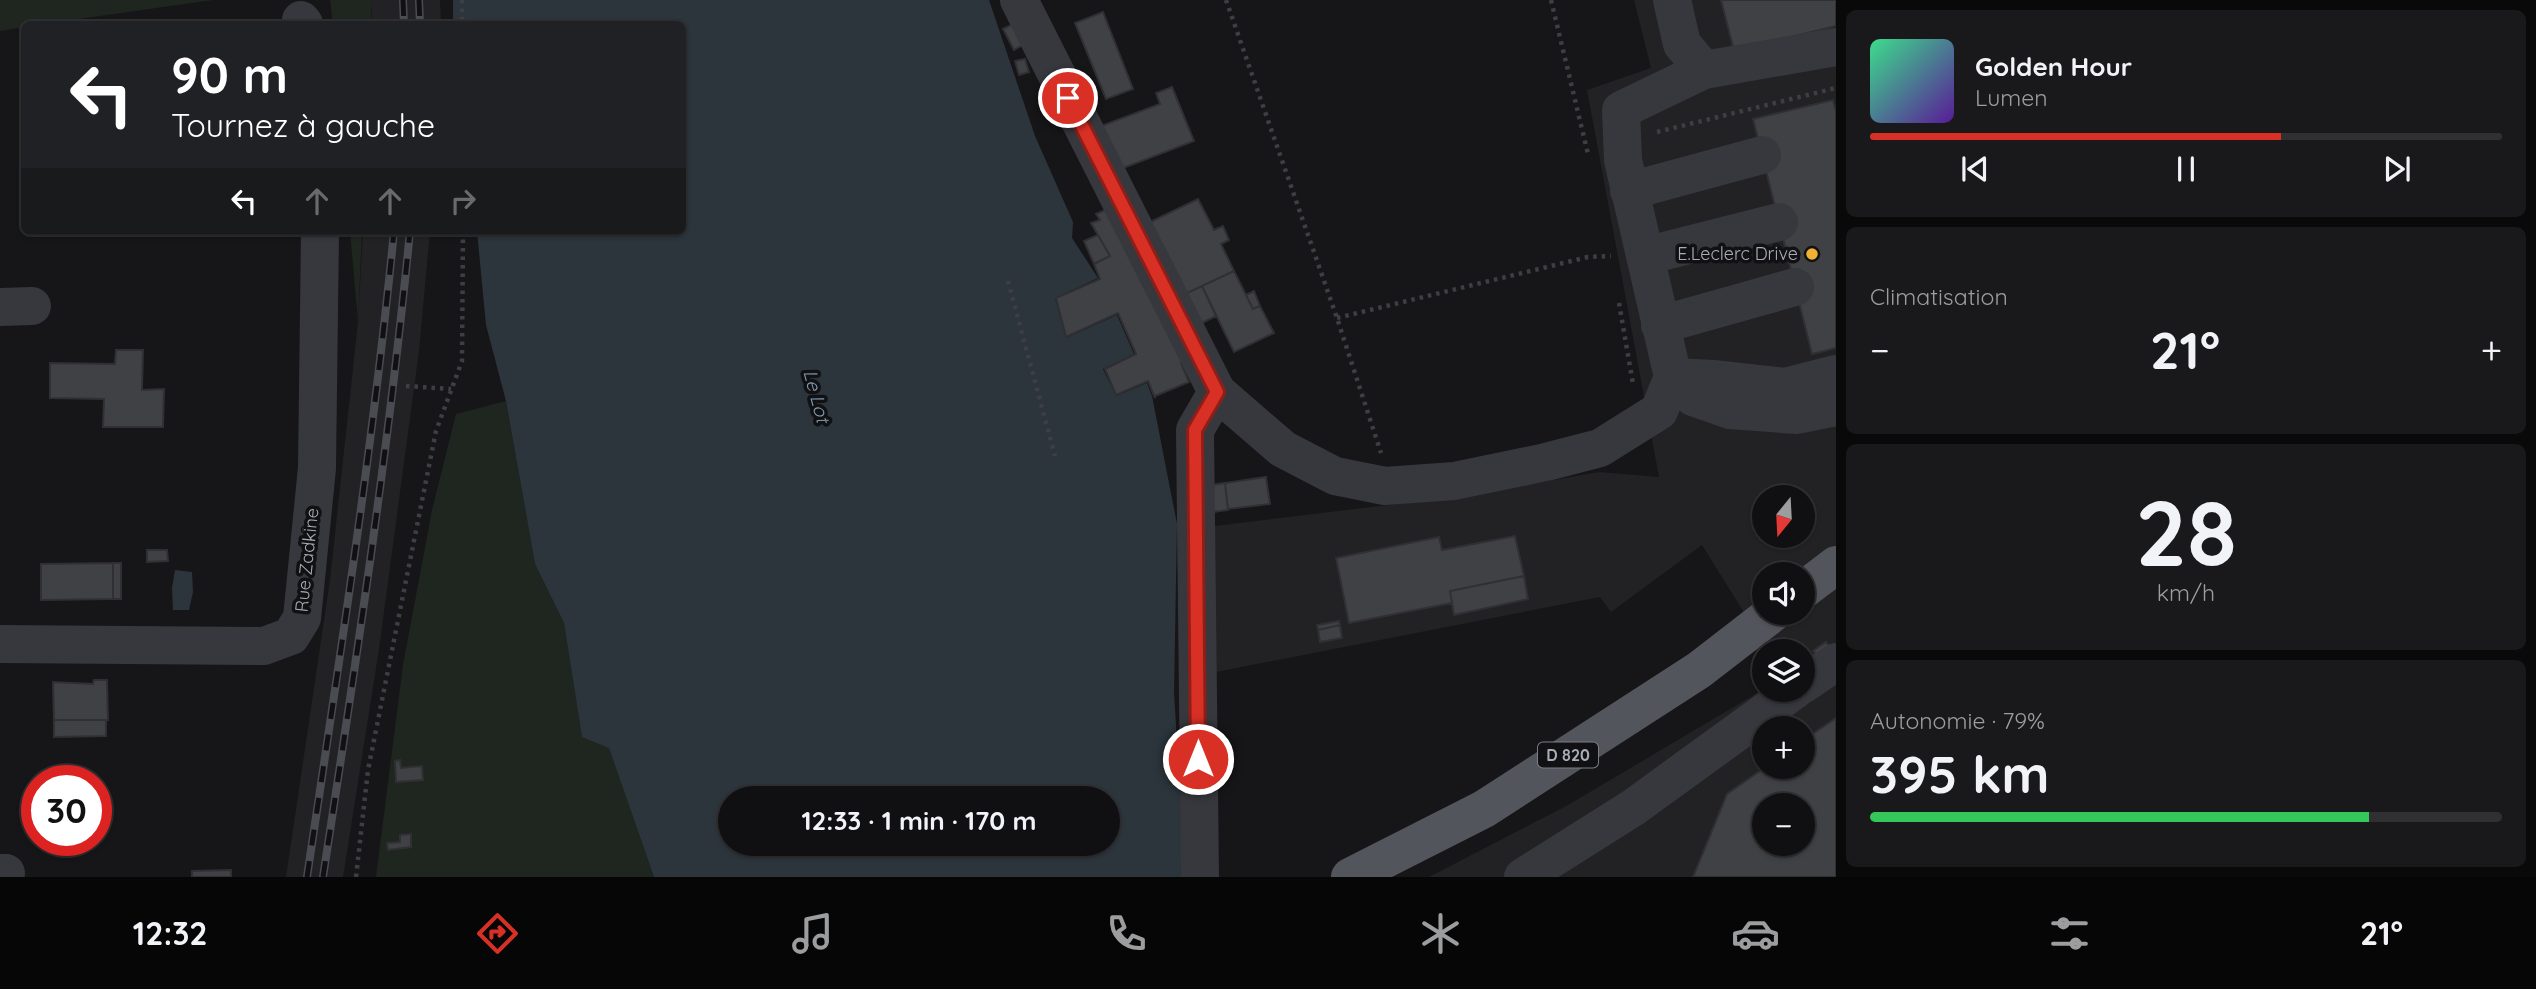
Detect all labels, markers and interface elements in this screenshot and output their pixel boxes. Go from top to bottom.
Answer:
text: 90 m [171,44,288,105]
icon: left [56,49,147,140]
text: Golden Hour [1975,50,2132,83]
pin [1038,68,1098,128]
icon: arrive [1049,79,1087,117]
text: Lumen [1975,83,2048,112]
text: Tournez à gauche [171,105,435,145]
icon: previous [1956,150,1994,188]
icon: pause [2167,150,2205,188]
icon: next [2378,150,2416,188]
icon: left [225,182,263,220]
icon: ahead [298,182,336,220]
icon: ahead [371,182,409,220]
icon: right [444,182,482,220]
place label: E.Leclerc Drive [1677,242,1798,265]
marker: E.Leclerc Drive [1804,246,1820,262]
text: Climatisation [1870,282,2008,311]
text: 21° [2150,317,2220,382]
text: − [1870,326,1890,374]
text: + [2481,326,2502,374]
water label: Le Lot [798,367,836,428]
text: 28 [2135,475,2237,589]
north arrow [1752,485,1815,548]
map controls [1752,485,1815,856]
street label: Rue Zadkine [290,507,323,613]
button: sound [1752,562,1815,625]
text: km/h [2157,578,2215,607]
button: layers [1752,639,1815,702]
text: Autonomie · 79% [1870,706,2045,735]
button: + [1752,716,1815,779]
position arrow [1161,722,1235,796]
text: 395 km [1870,741,2050,806]
road number: D 820 [1538,742,1598,768]
speed limit sign: 30 [21,765,112,856]
button: − [1752,793,1815,856]
text: 12:33 · 1 min · 170 m [801,804,1037,837]
icon: directions [473,909,522,958]
icon: music [788,909,837,958]
icon: phone [1102,909,1151,958]
icon: climate [1416,909,1465,958]
icon: car [1731,909,1780,958]
icon: filters [2045,909,2094,958]
text: 12:32 [133,913,208,953]
text: 21° [2360,913,2403,953]

